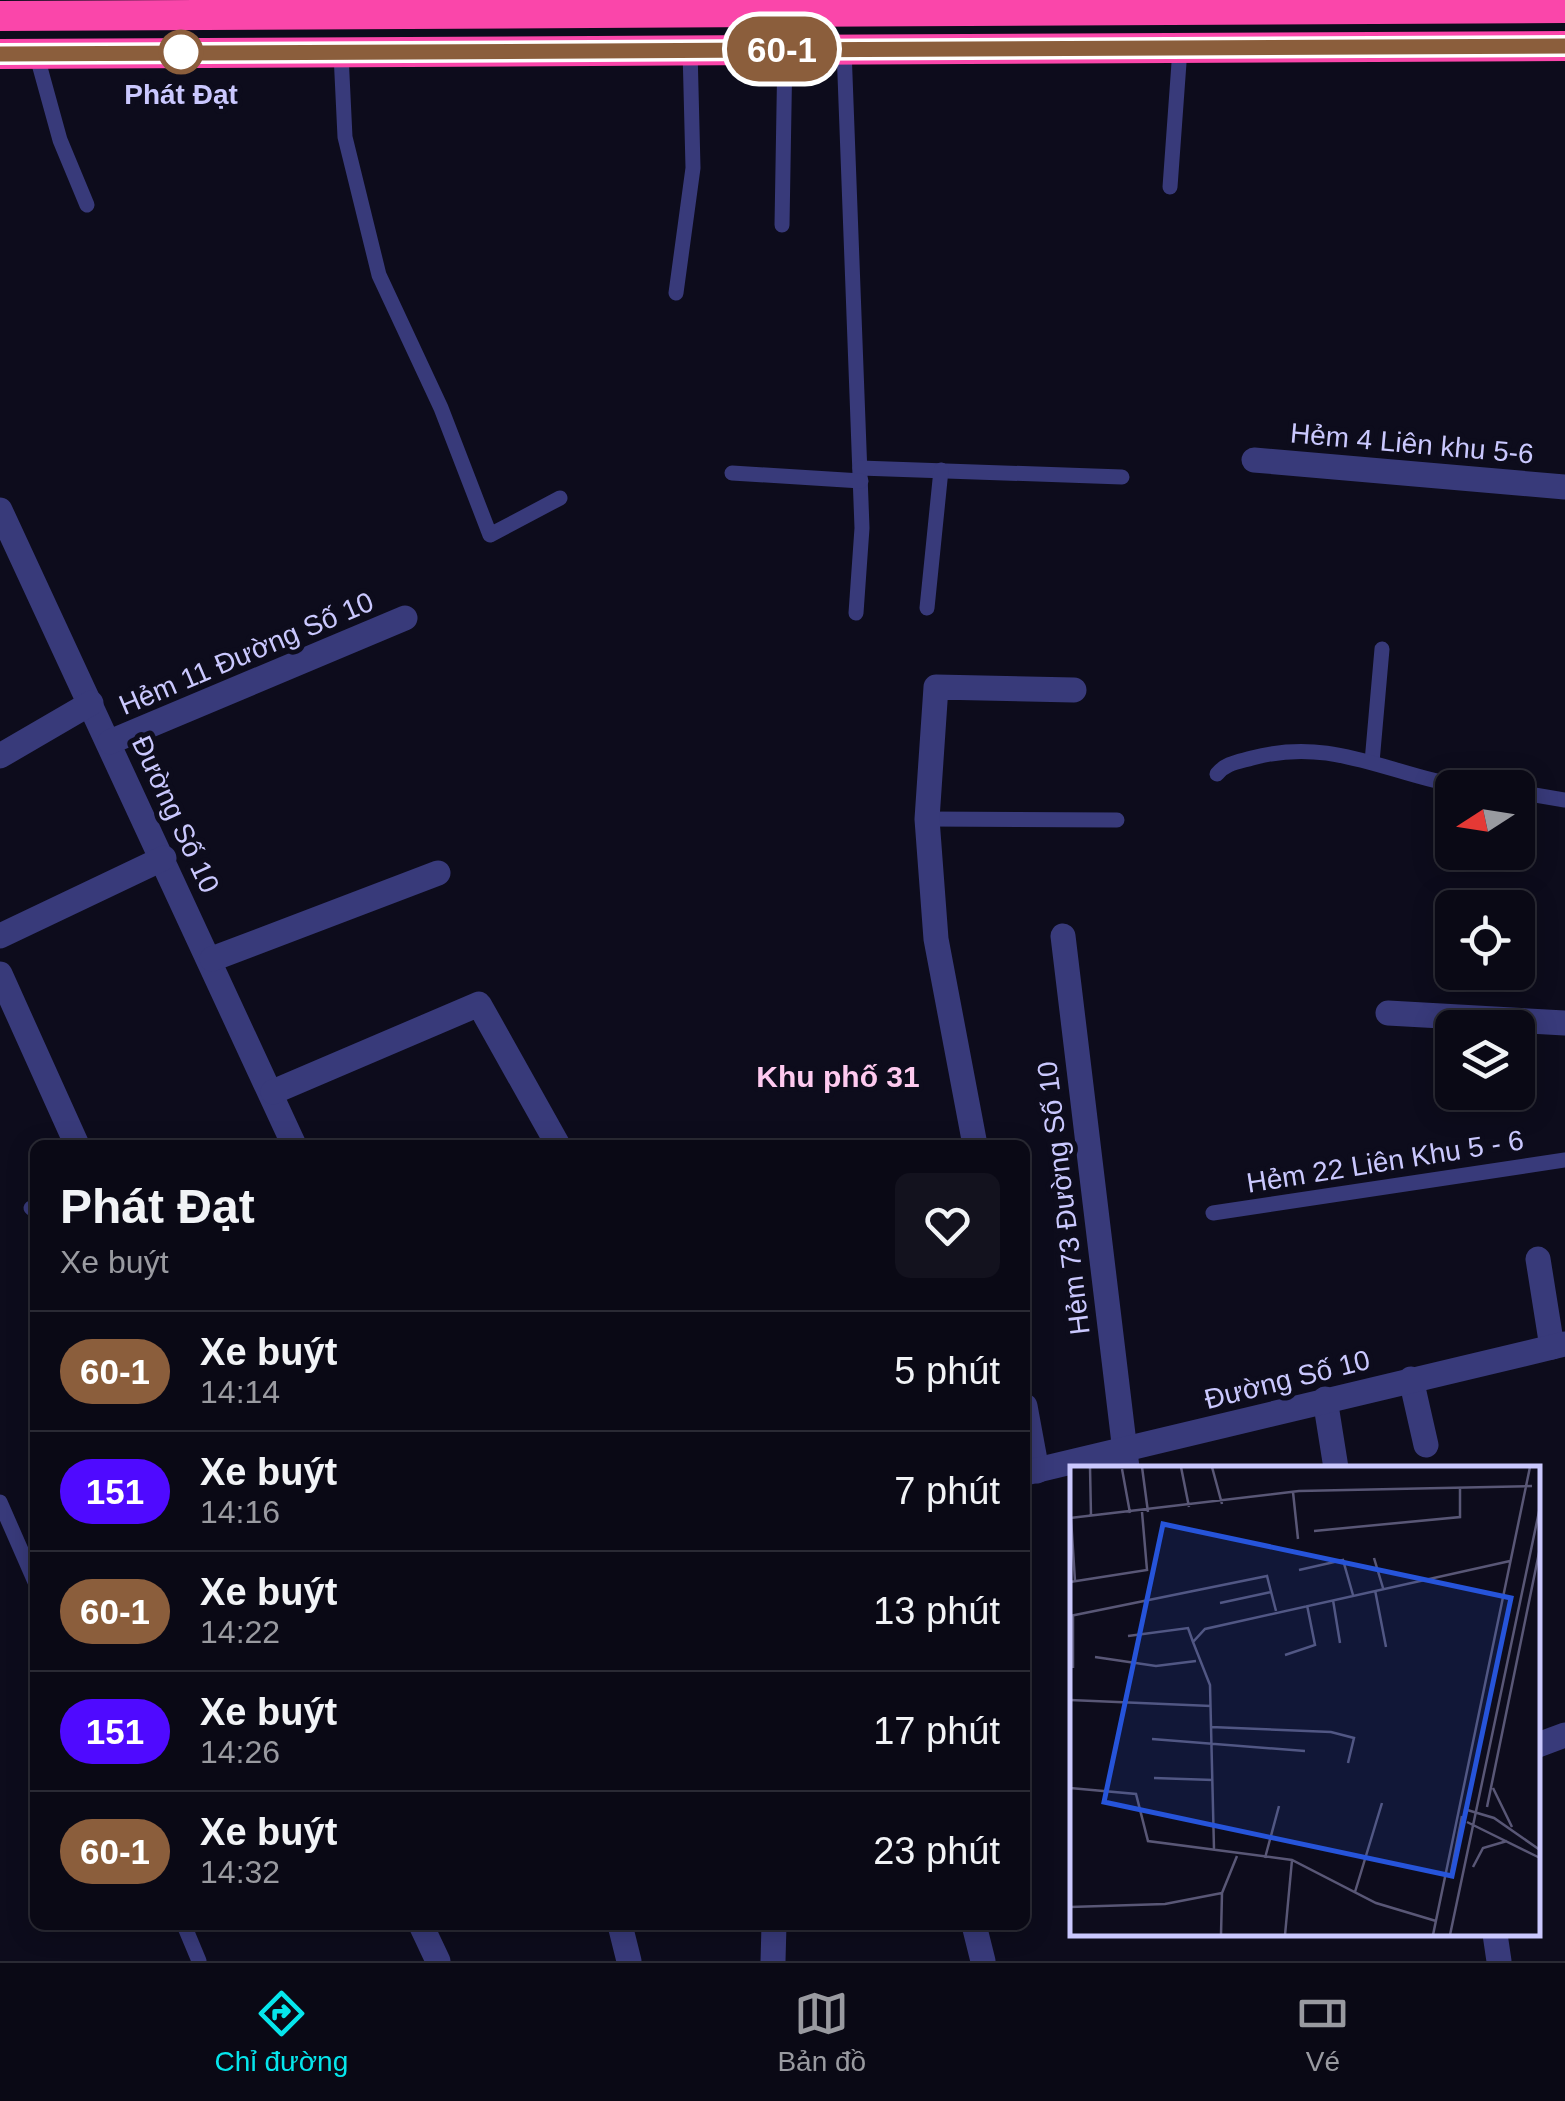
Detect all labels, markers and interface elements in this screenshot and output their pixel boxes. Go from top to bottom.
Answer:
line badge: 60-1 [712,17,852,82]
text: 60-1 [747,30,817,69]
marker: Phát Đạt [160,31,202,73]
place label: Phát Đạt [124,79,238,110]
street label: Hẻm 4 Liên khu 5-6 [1289,417,1535,470]
street label: Hẻm 11 Đường Số 10 [114,586,378,721]
street label: Đường Số 10 [126,731,225,898]
north arrow [1435,770,1535,870]
map controls [1435,770,1535,1110]
button: locate [1435,890,1535,990]
button: layers [1435,1010,1535,1110]
street label: Hẻm 73 Đường Số 10 [1031,1059,1096,1336]
district label: Khu phố 31 [756,1060,920,1093]
street label: Hẻm 22 Liên Khu 5 - 6 [1244,1124,1526,1199]
button: heart [895,1173,1000,1278]
text: Phát Đạt [60,1180,255,1233]
text: Xe buýt [60,1244,169,1280]
text: Xe buýt [200,1331,337,1373]
street label: Đường Số 10 [1201,1344,1373,1415]
text: 5 phút [894,1350,1000,1392]
text: 60-1 [80,1352,150,1391]
text: 14:14 [200,1374,280,1410]
text: Xe buýt [200,1451,337,1493]
inset map [1070,1466,1540,1936]
text: 7 phút [894,1470,1000,1512]
text: 151 [86,1472,144,1511]
text: 14:16 [200,1494,280,1530]
text: Xe buýt [200,1571,337,1613]
text: 13 phút [873,1590,1000,1632]
text: 60-1 [80,1592,150,1631]
text: 14:22 [200,1614,280,1650]
text: Xe buýt [200,1691,337,1733]
text: 17 phút [873,1710,1000,1752]
text: 151 [86,1712,144,1751]
text: 14:26 [200,1734,280,1770]
text: Xe buýt [200,1811,337,1853]
text: 23 phút [873,1830,1000,1872]
text: 60-1 [80,1832,150,1871]
text: 14:32 [200,1854,280,1890]
tab: Chỉ đường [215,1986,348,2078]
tab: Bản đồ [777,1986,866,2078]
tab: Vé [1295,1986,1350,2078]

